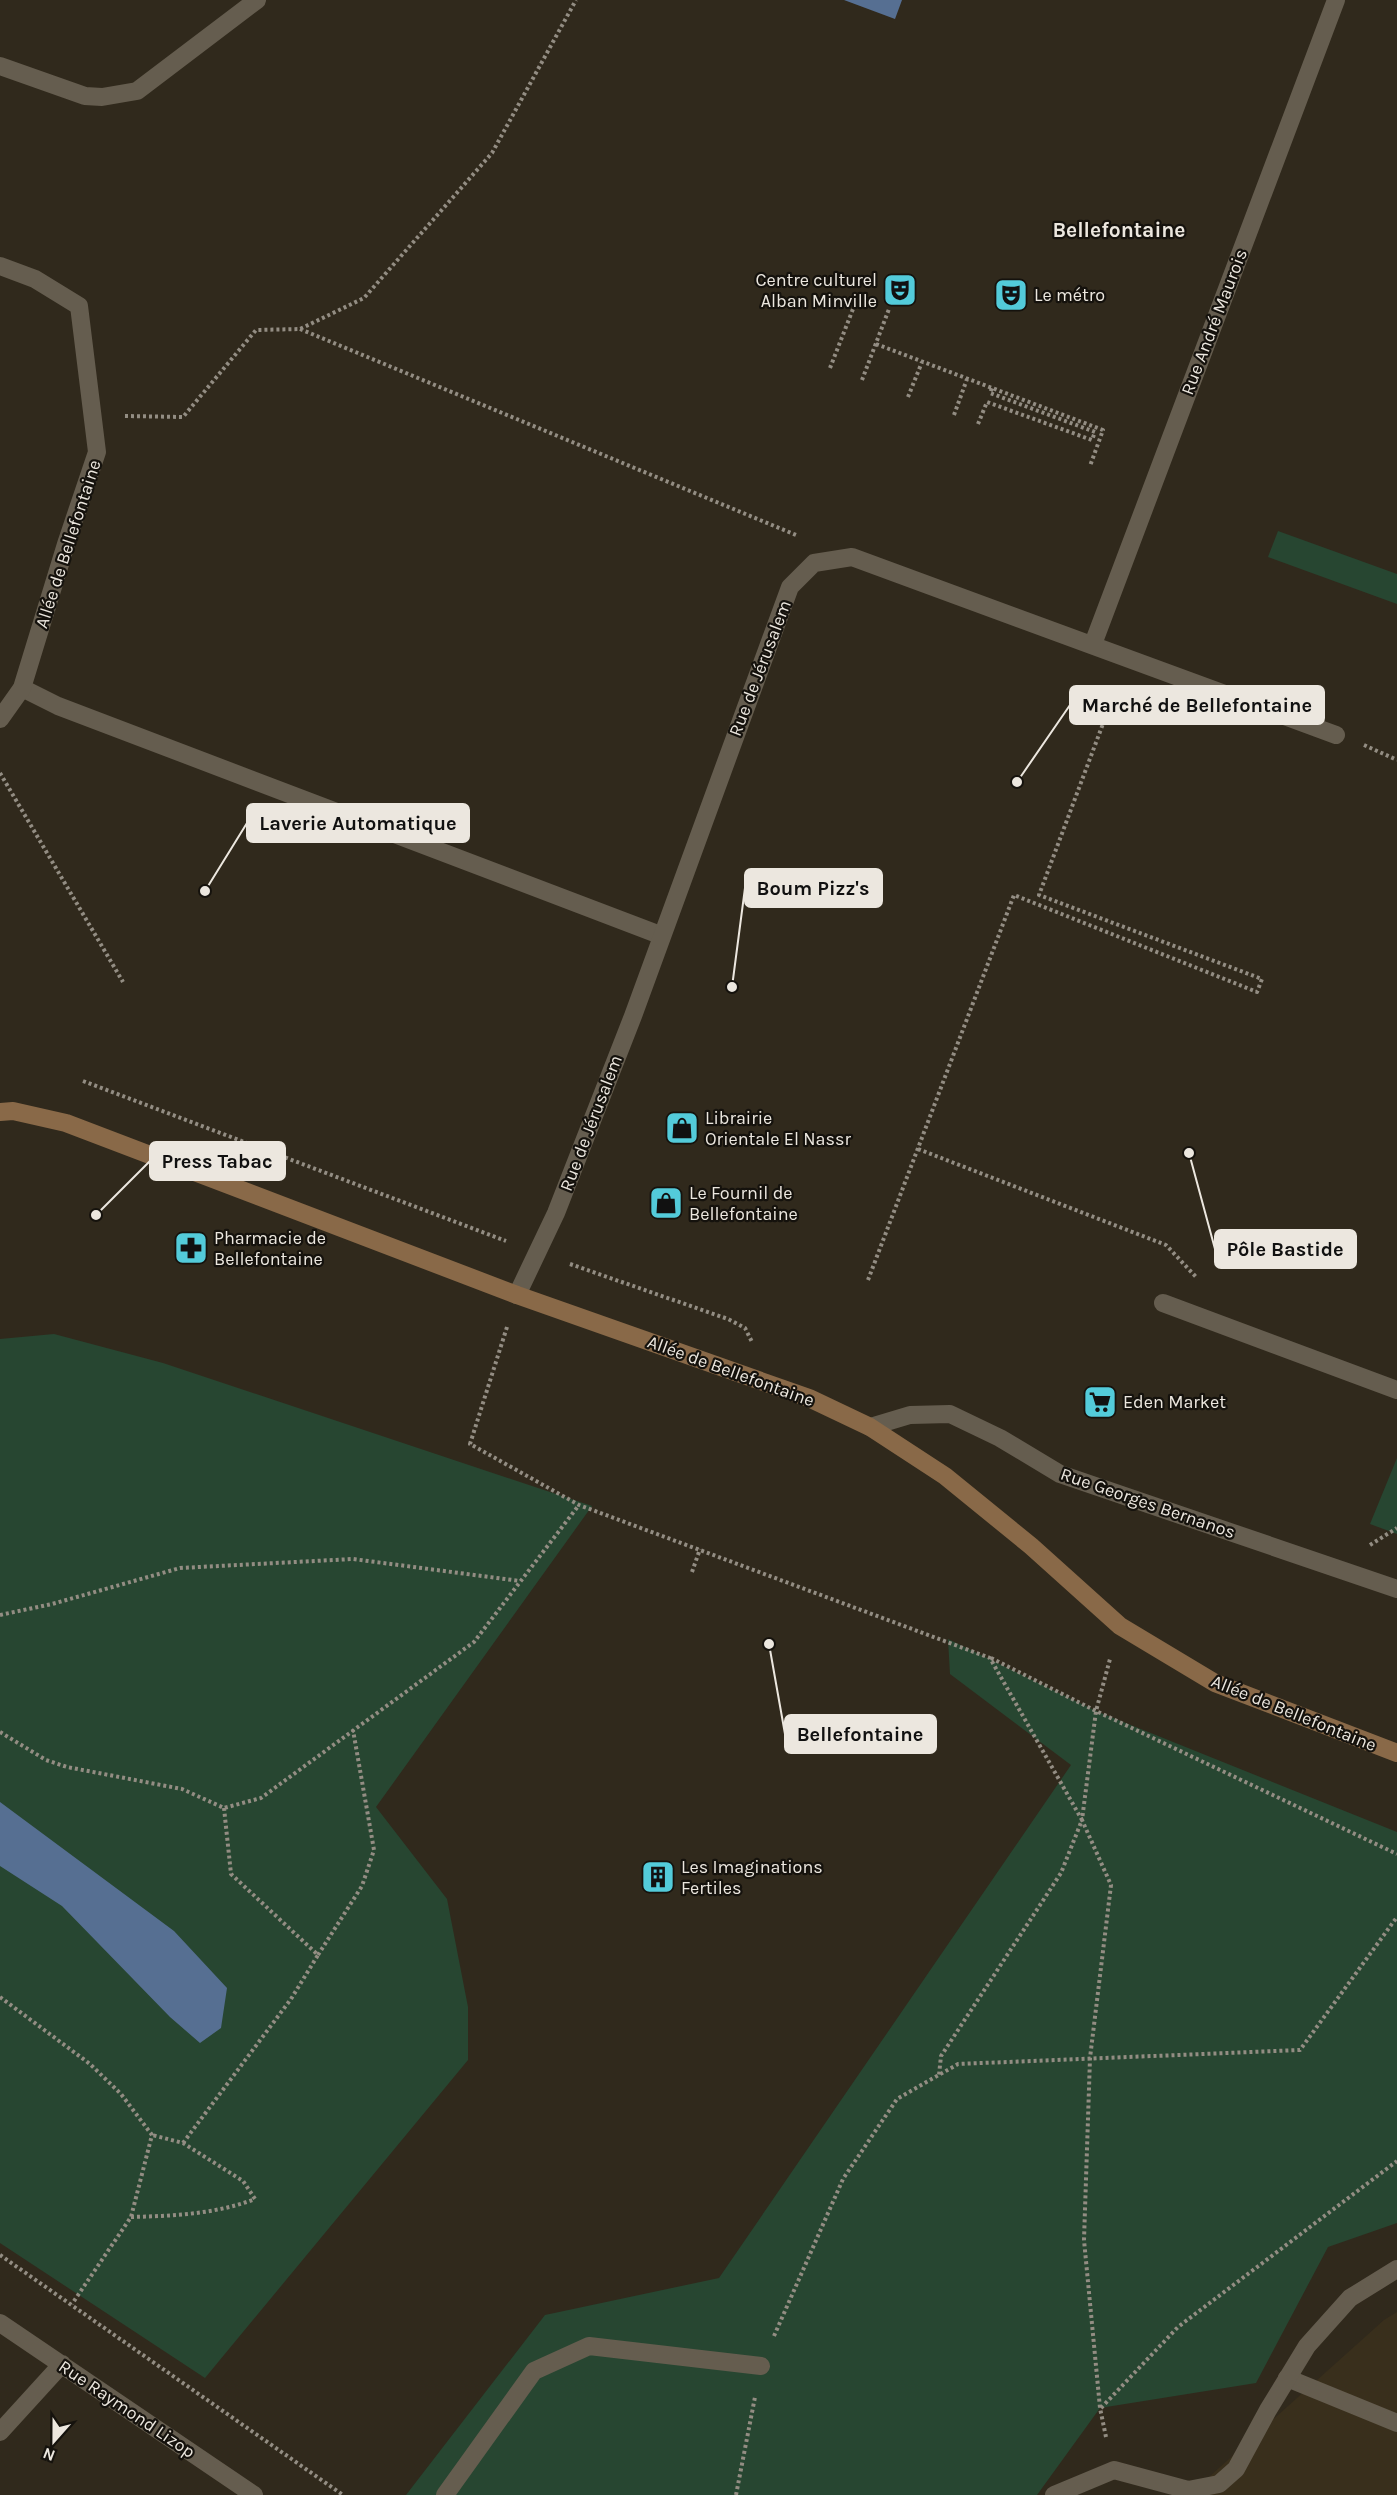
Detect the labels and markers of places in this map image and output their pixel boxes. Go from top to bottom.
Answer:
place label: Centre culturel Alban Minville [755,269,877,312]
theatre icon: Centre culturel Alban Minville [882,272,918,308]
theatre icon: Le métro [993,277,1029,313]
place label: Le métro [1034,284,1105,306]
callout: Marché de Bellefontaine [1070,686,1324,724]
callout: Laverie Automatique [247,804,469,842]
callout: Boum Pizz's [745,869,882,907]
place label: Librairie Orientale El Nassr [705,1107,851,1150]
shop icon: Librairie Orientale El Nassr [664,1110,700,1146]
callout: Press Tabac [150,1142,285,1180]
place label: Le Fournil de Bellefontaine [689,1182,798,1225]
shop icon: Le Fournil de Bellefontaine [648,1185,684,1221]
place label: Pharmacie de Bellefontaine [214,1227,326,1270]
pharmacy icon: Pharmacie de Bellefontaine [173,1230,209,1266]
callout: Pôle Bastide [1215,1230,1356,1268]
supermarket icon: Eden Market [1082,1384,1118,1420]
place label: Eden Market [1123,1391,1226,1413]
callout: Bellefontaine [785,1715,936,1753]
place label: Les Imaginations Fertiles [681,1856,823,1899]
building icon: Les Imaginations Fertiles [640,1859,676,1895]

